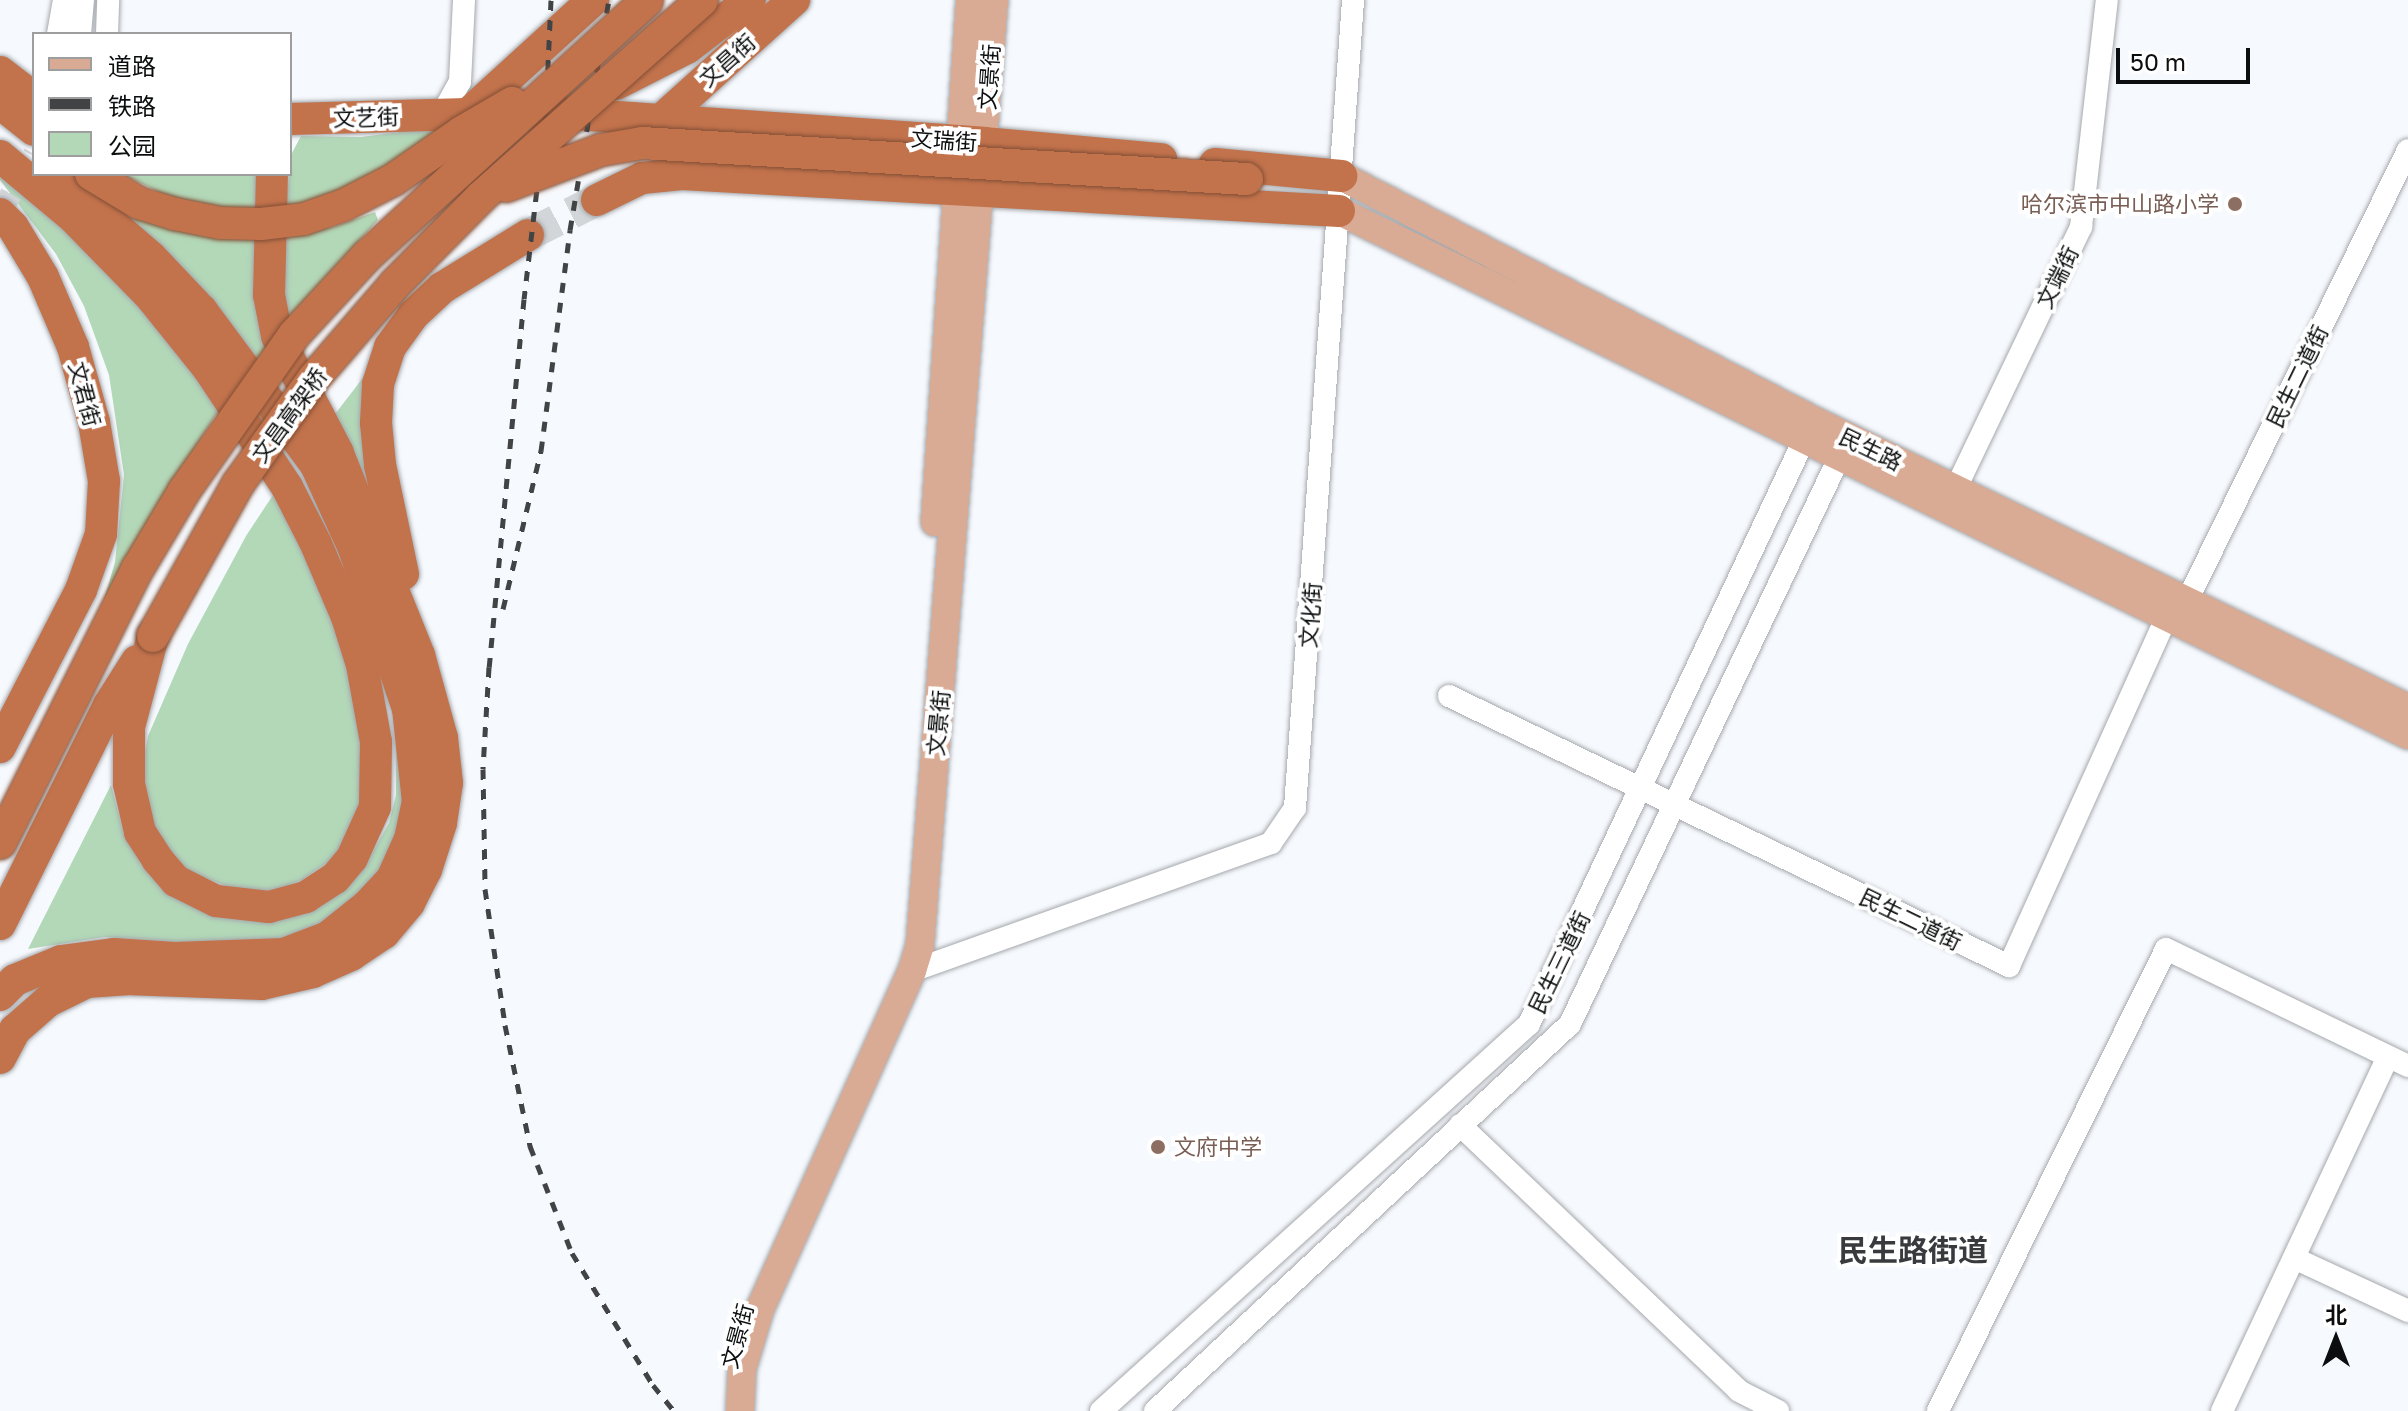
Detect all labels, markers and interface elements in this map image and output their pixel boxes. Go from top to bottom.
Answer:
street label: 文昌街 [694,28,760,92]
legend [32,32,292,176]
scale bar [2120,32,2254,82]
street label: 文景街 [974,43,1004,111]
text: 50 m [2130,47,2186,76]
text: 道路 [108,51,156,80]
text: 铁路 [108,91,156,120]
street label: 文艺街 [333,103,399,131]
street label: 文瑞街 [910,125,978,155]
text: 公园 [108,131,156,160]
place label: 哈尔滨市中山路小学 [2021,191,2219,217]
marker: 哈尔滨市中山路小学 [2226,195,2244,213]
street label: 文端街 [2031,242,2083,312]
street label: 民生二道街 [2261,321,2333,431]
street label: 文君街 [64,359,106,429]
street label: 文昌高架桥 [246,363,332,467]
street label: 民生路 [1836,423,1906,475]
street label: 文化街 [1295,581,1325,649]
street label: 文景街 [922,689,954,757]
street label: 民生二道街 [1856,883,1966,955]
street label: 民生三道街 [1523,907,1595,1017]
place label: 文府中学 [1174,1134,1262,1160]
marker: 文府中学 [1149,1138,1167,1156]
district label: 民生路街道 [1838,1232,1988,1268]
north arrow [2296,1299,2376,1379]
street label: 文景街 [716,1301,758,1371]
text: 北 [2325,1301,2347,1328]

